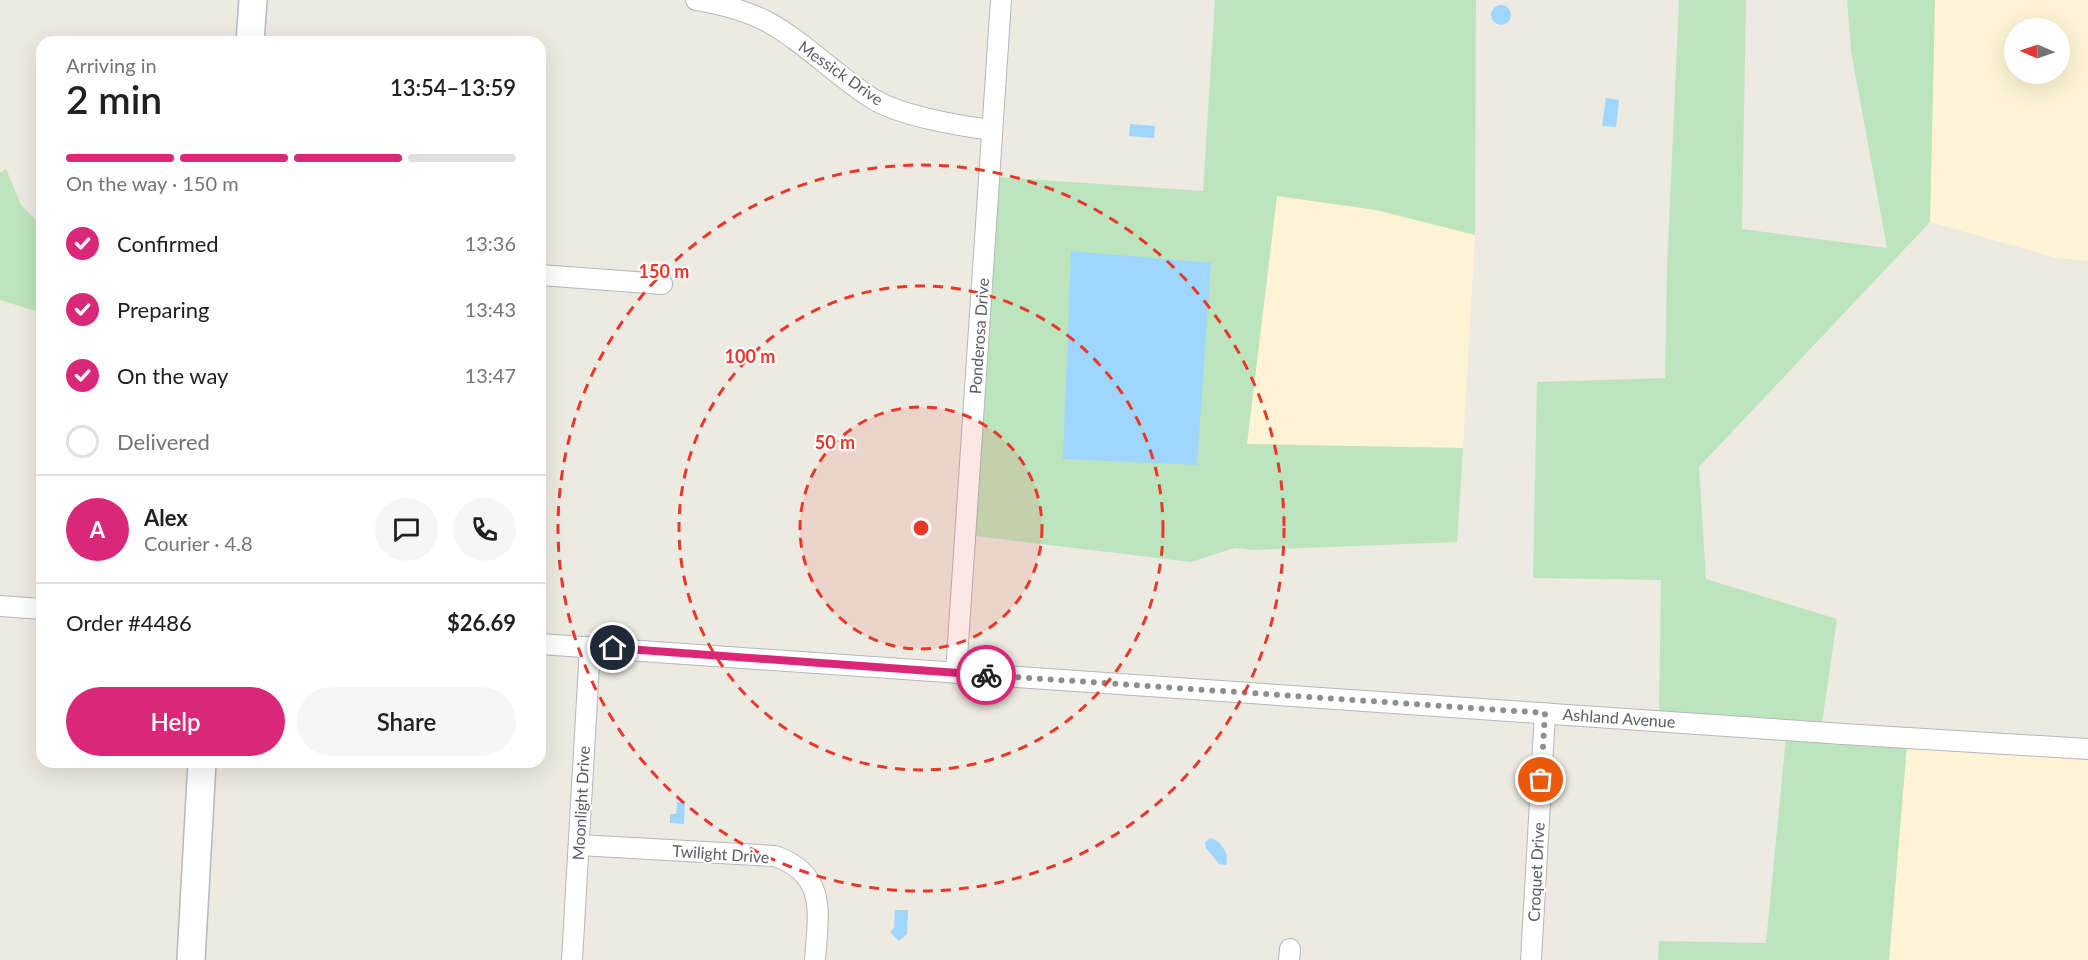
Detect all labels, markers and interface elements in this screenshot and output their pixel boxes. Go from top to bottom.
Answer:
north arrow [2004,18,2070,84]
map controls [2004,18,2070,84]
street label: Messick Drive [795,36,887,109]
text: Arriving in [66,53,157,77]
text: 13:54–13:59 [390,74,516,101]
text: 2 min [66,76,162,122]
text: On the way · 150 m [66,171,239,195]
icon: check [66,227,99,260]
text: Confirmed [117,230,219,257]
text: 13:36 [465,231,516,255]
text: 150 m [639,260,689,282]
street label: Ponderosa Drive [965,277,992,395]
icon: check [66,293,99,326]
text: Preparing [117,296,209,323]
text: 13:43 [465,297,516,321]
text: 100 m [725,345,775,367]
icon: check [66,359,99,392]
text: On the way [117,362,228,389]
text: 13:47 [465,363,516,387]
text: Delivered [117,428,210,455]
text: 50 m [815,431,855,453]
button: chat [375,498,438,561]
button: phone [453,498,516,561]
text: Alex [144,504,188,531]
text: A [90,516,105,543]
centre of rings [911,518,931,538]
text: Courier · 4.8 [144,531,253,555]
text: Order #4486 [66,609,192,636]
text: $26.69 [447,609,516,636]
pin [587,622,638,673]
icon: home [596,631,629,664]
courier [956,645,1016,705]
icon: bike [970,659,1003,692]
button: Help [66,687,285,756]
button: Share [297,687,516,756]
street label: Ashland Avenue [1562,704,1676,731]
street label: Moonlight Drive [568,745,593,861]
pin [1515,754,1566,805]
icon: bag [1524,763,1557,796]
street label: Croquet Drive [1523,822,1548,922]
street label: Twilight Drive [672,841,770,866]

